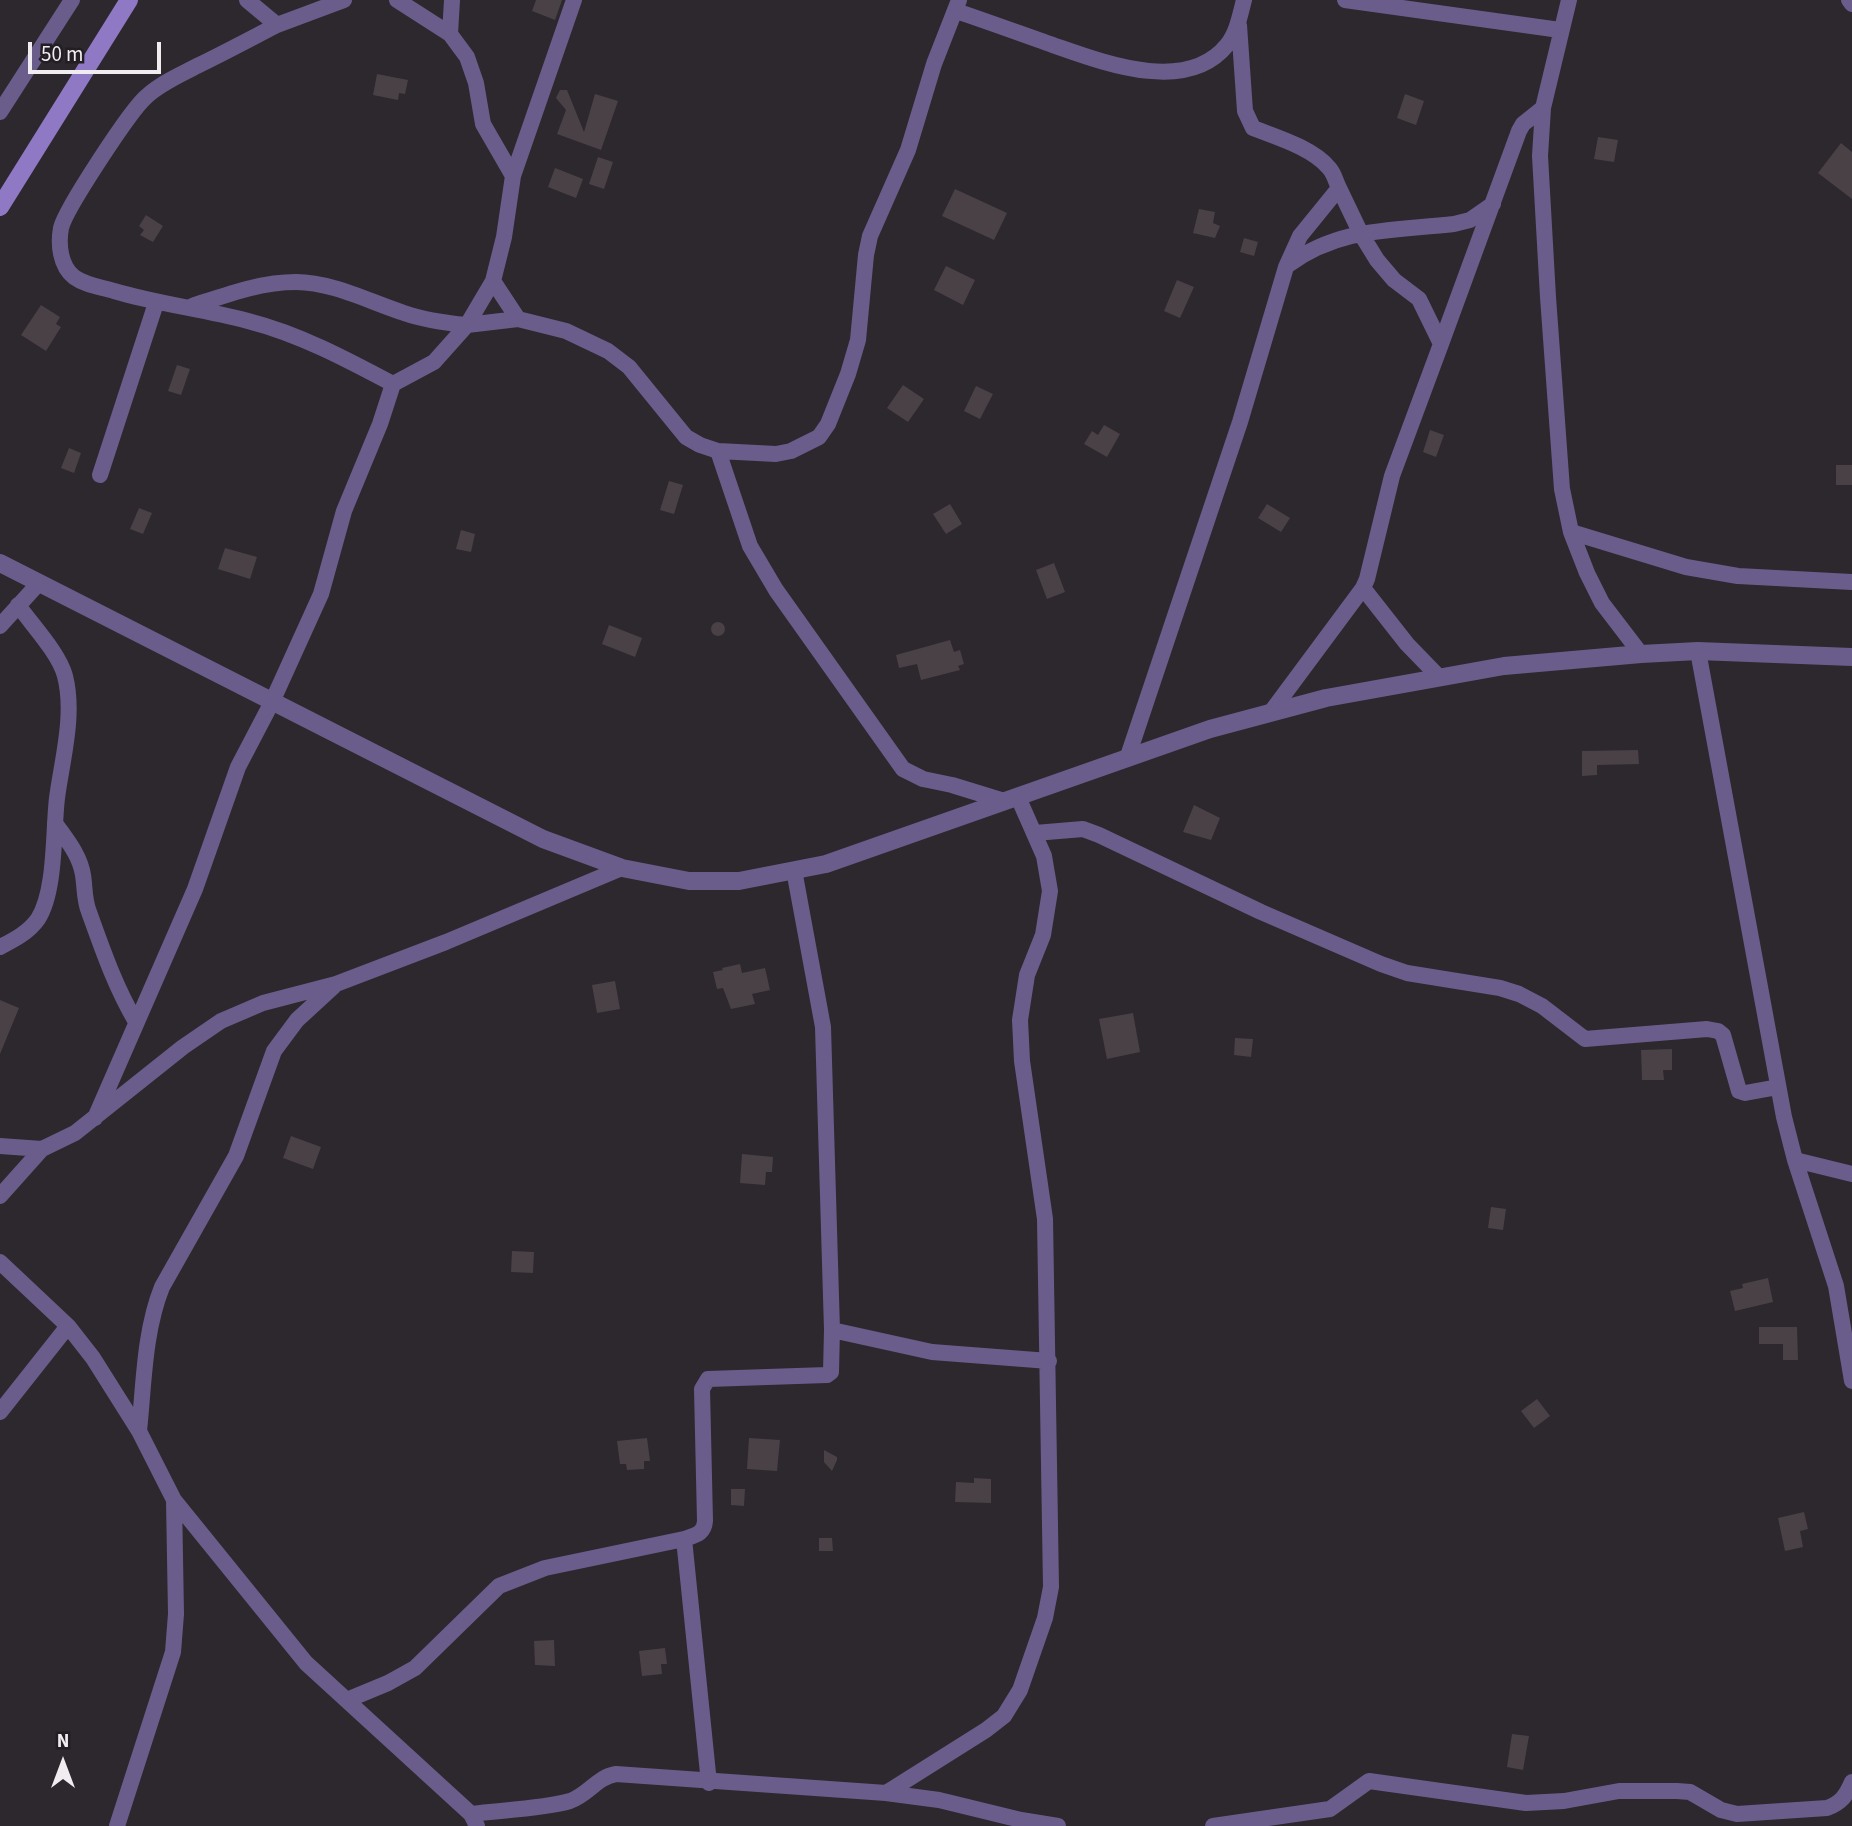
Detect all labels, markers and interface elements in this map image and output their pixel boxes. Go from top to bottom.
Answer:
scale bar [32,28,164,72]
text: 50 m [41,39,83,69]
north arrow [28,1728,98,1798]
text: N [57,1728,69,1755]

